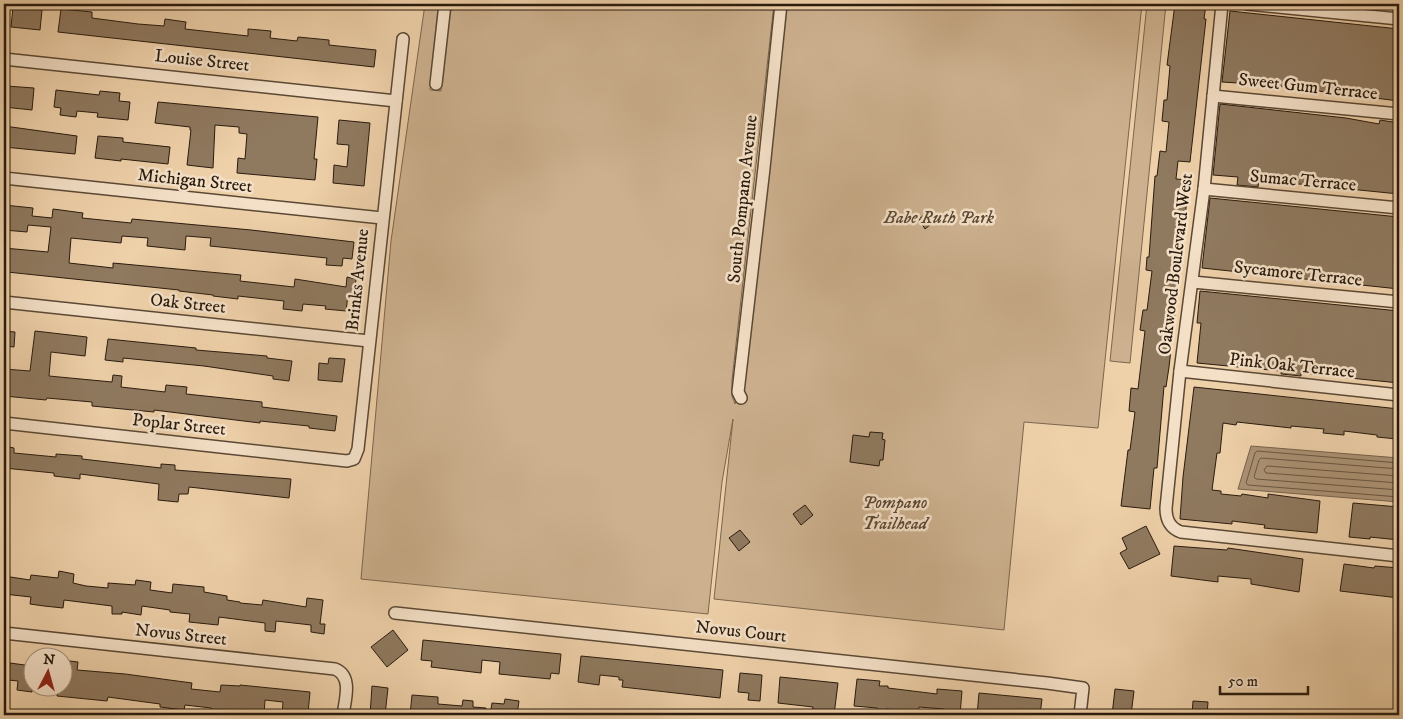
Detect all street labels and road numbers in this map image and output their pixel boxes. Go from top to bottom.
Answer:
street label: Louise Street [154,45,251,77]
street label: Sweet Gum Terrace [1237,69,1379,105]
street label: South Pompano Avenue [723,114,763,284]
street label: Michigan Street [137,164,254,198]
street label: Sumac Terrace [1249,165,1357,197]
street label: Oakwood Boulevard West [1154,172,1198,356]
street label: Brinks Avenue [342,228,374,332]
street label: Sycamore Terrace [1233,256,1363,292]
street label: Oak Street [149,289,227,319]
street label: Pink Oak Terrace [1228,348,1356,384]
street label: Poplar Street [131,409,227,441]
street label: Novus Court [694,616,788,648]
street label: Novus Street [134,619,228,651]

